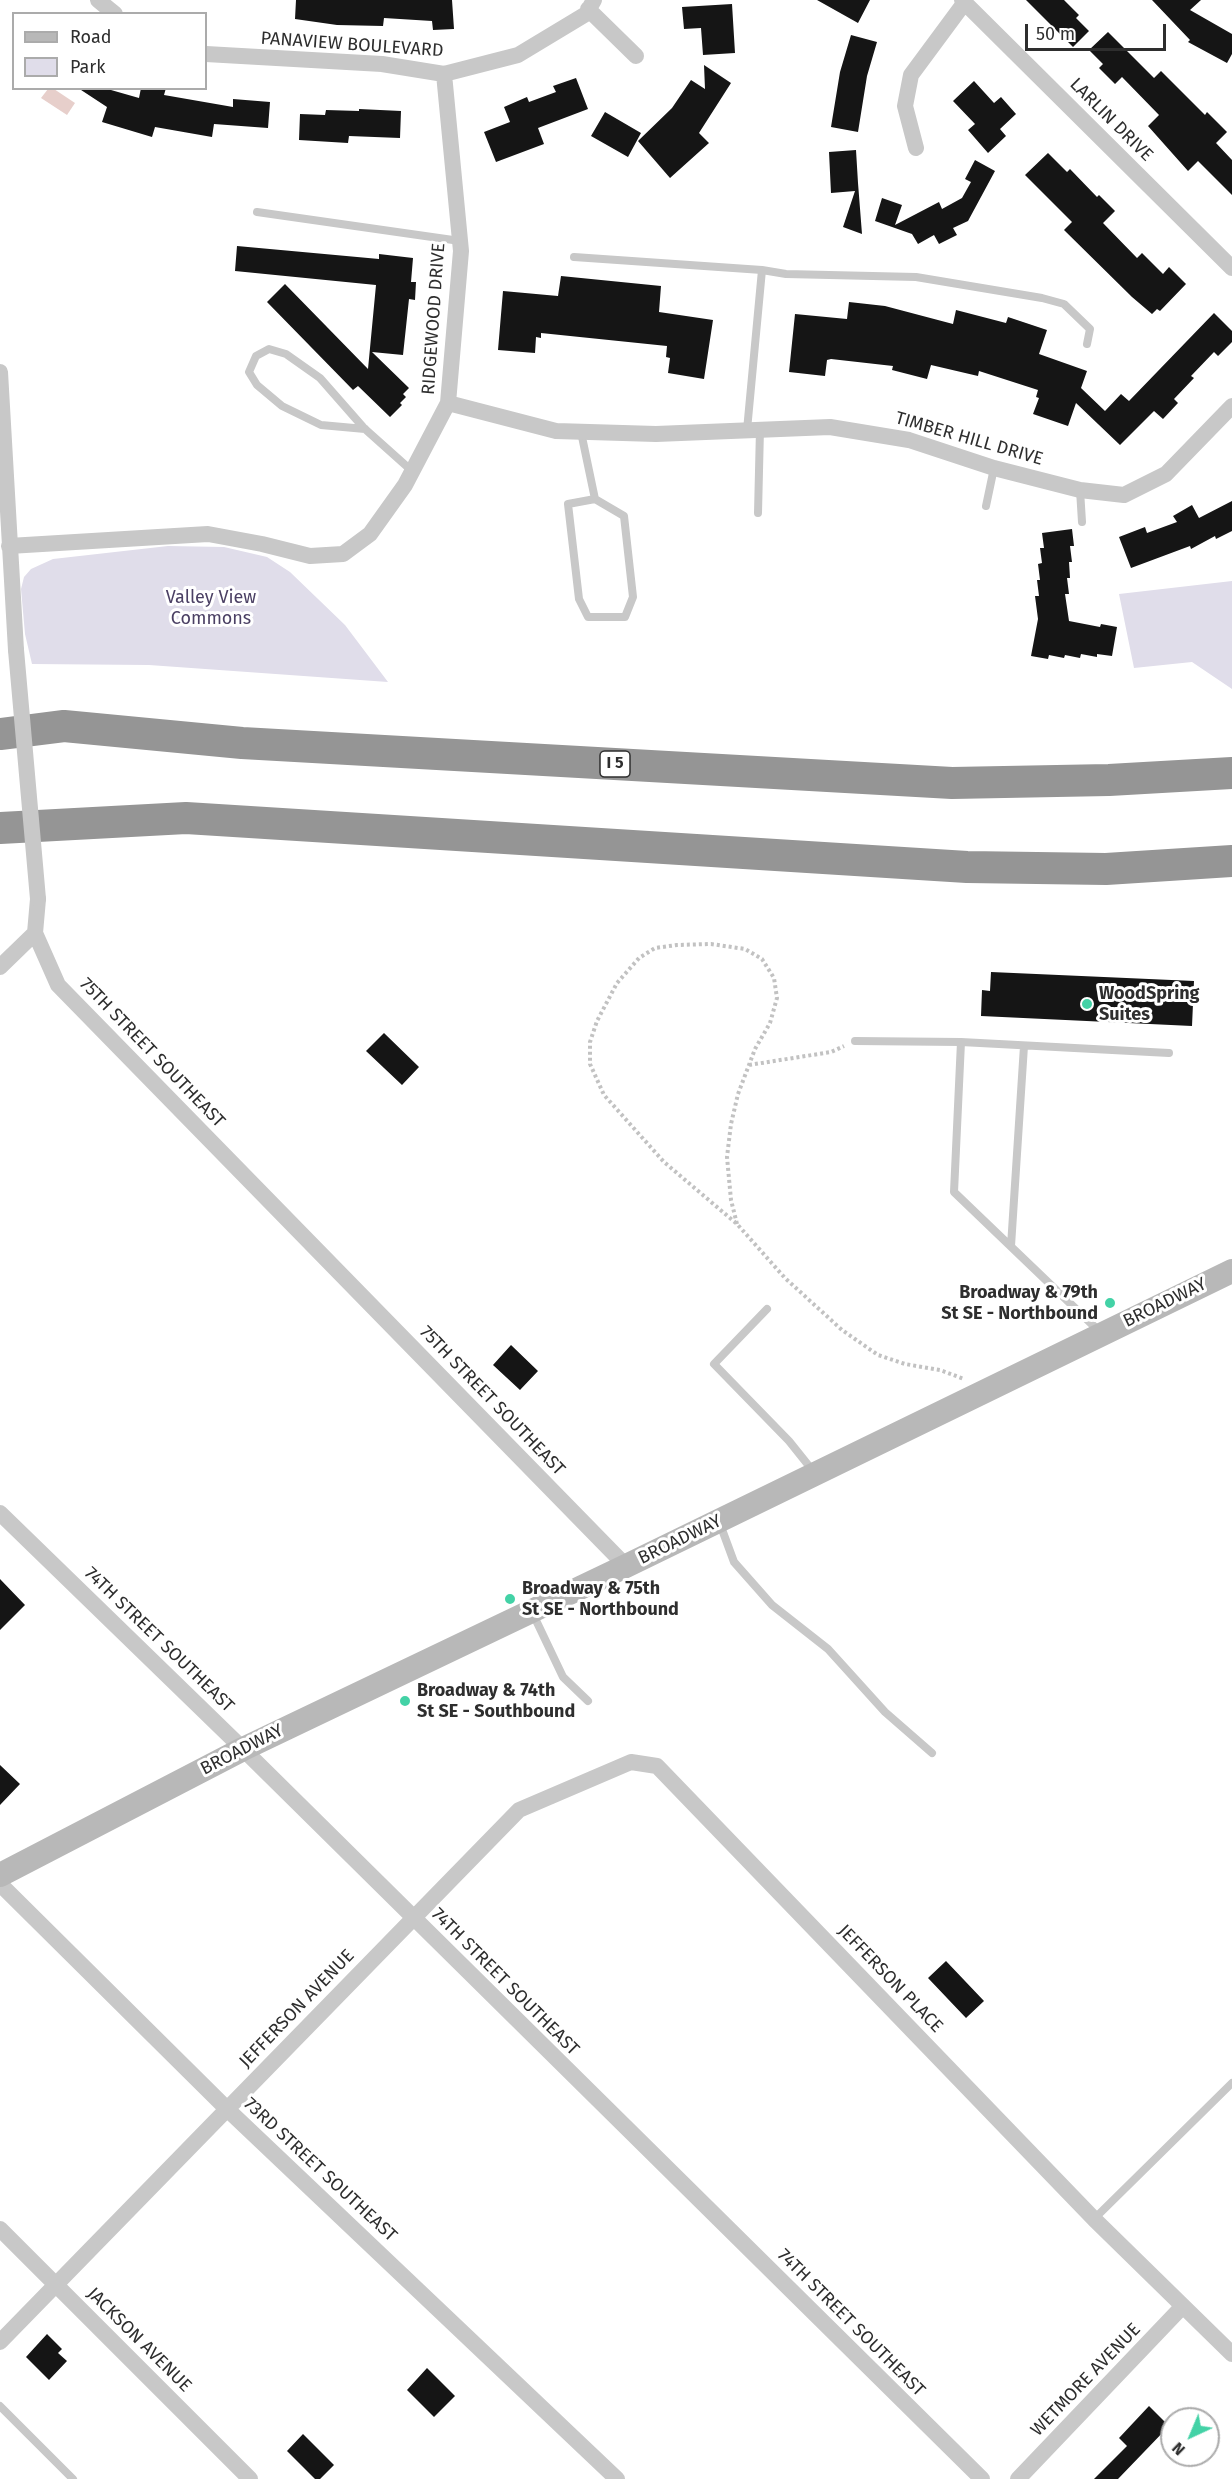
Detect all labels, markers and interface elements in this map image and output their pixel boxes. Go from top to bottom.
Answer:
legend [12,12,207,90]
scale bar [1028,12,1169,50]
text: 50 m [1036,23,1075,45]
text: Road [70,26,112,48]
street label: PANAVIEW BOULEVARD [260,28,444,62]
text: Park [70,56,105,78]
street label: LARLIN DRIVE [1065,74,1157,166]
street label: RIDGEWOOD DRIVE [418,242,450,396]
street label: TIMBER HILL DRIVE [893,408,1045,470]
park label: Valley View Commons [166,587,256,630]
road number: I 5 [600,751,630,777]
street label: 75TH STREET SOUTHEAST [75,974,229,1132]
place label: WoodSpring Suites [1099,983,1200,1026]
marker: WoodSpring Suites [1080,997,1094,1011]
street label: BROADWAY [1120,1274,1210,1332]
place label: Broadway & 79th St SE - Northbound [941,1282,1098,1324]
marker: Broadway & 79th St SE - Northbound [1103,1296,1117,1310]
street label: 75TH STREET SOUTHEAST [415,1322,569,1480]
street label: BROADWAY [635,1511,725,1569]
street label: 74TH STREET SOUTHEAST [80,1563,238,1717]
place label: Broadway & 75th St SE - Northbound [522,1578,679,1620]
marker: Broadway & 75th St SE - Northbound [503,1592,517,1606]
place label: Broadway & 74th St SE - Southbound [417,1680,575,1722]
marker: Broadway & 74th St SE - Southbound [398,1694,412,1708]
street label: BROADWAY [197,1720,287,1780]
street label: 74TH STREET SOUTHEAST [427,1904,583,2060]
street label: JEFFERSON PLACE [833,1921,947,2037]
street label: JEFFERSON AVENUE [235,1945,359,2073]
street label: 73RD STREET SOUTHEAST [239,2093,401,2247]
street label: 74TH STREET SOUTHEAST [773,2245,929,2401]
street label: JACKSON AVENUE [82,2283,196,2397]
street label: WETMORE AVENUE [1027,2319,1145,2441]
north arrow [1160,2407,1220,2467]
text: N [1168,2438,1189,2459]

